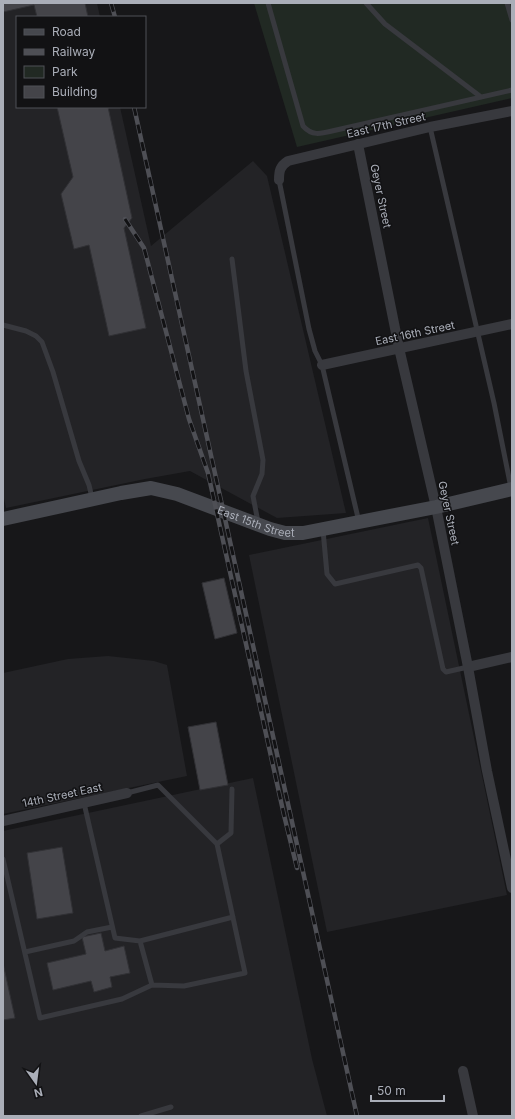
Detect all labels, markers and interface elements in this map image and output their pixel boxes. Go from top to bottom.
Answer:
legend [16,16,146,108]
text: Road [52,24,81,39]
text: Railway [52,44,96,59]
text: Park [52,64,78,79]
text: Building [52,84,97,99]
street label: East 17th Street [345,109,427,141]
street label: Geyer Street [367,163,395,230]
street label: East 16th Street [374,318,456,348]
street label: Geyer Street [435,480,463,547]
street label: East 15th Street [215,503,295,540]
street label: 14th Street East [21,780,104,810]
north arrow [16,1063,56,1103]
scale bar [371,1077,444,1103]
text: 50 m [377,1083,406,1098]
text: N [33,1085,44,1101]

